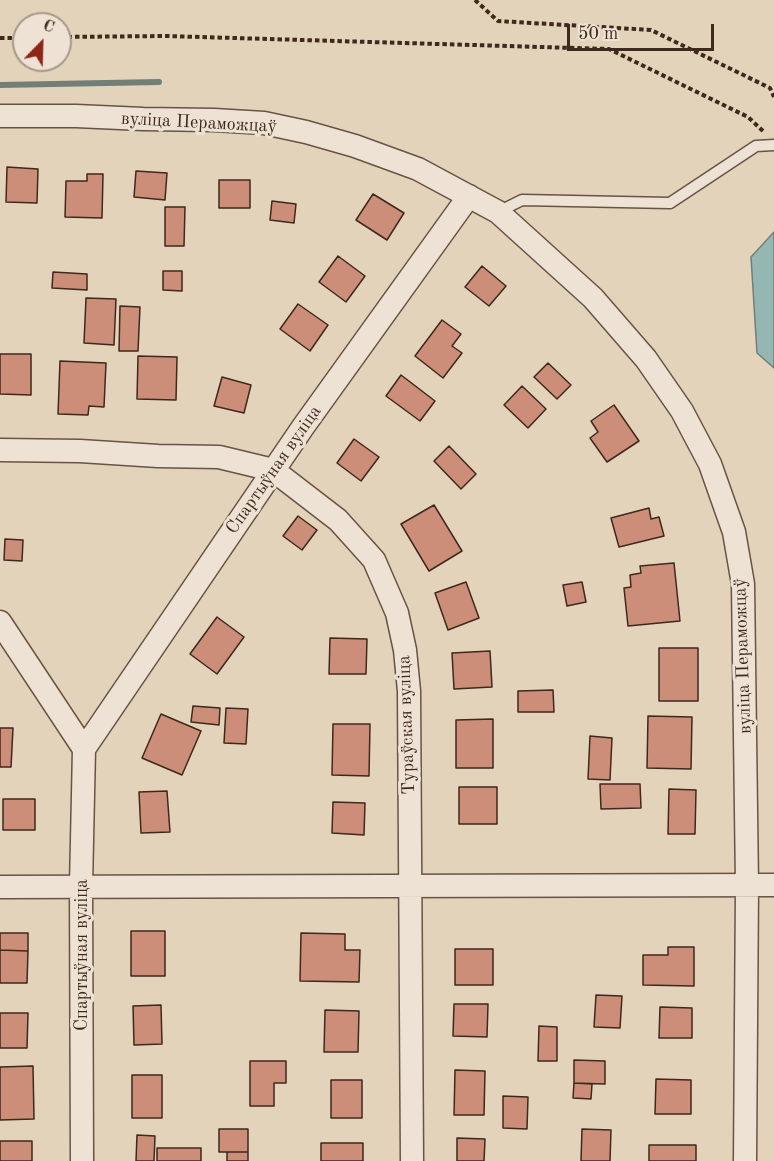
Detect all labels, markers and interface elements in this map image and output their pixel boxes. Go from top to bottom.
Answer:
north arrow [12,12,72,72]
scale bar [570,12,717,50]
text: С [40,18,56,37]
text: 50 m [578,25,618,43]
street label: вуліца Пераможцаў [120,108,278,138]
street label: Спартыўная вуліца [222,402,326,538]
street label: вуліца Пераможцаў [729,578,757,734]
street label: Тураўская вуліца [394,655,420,795]
street label: Спартыўная вуліца [71,879,93,1031]

